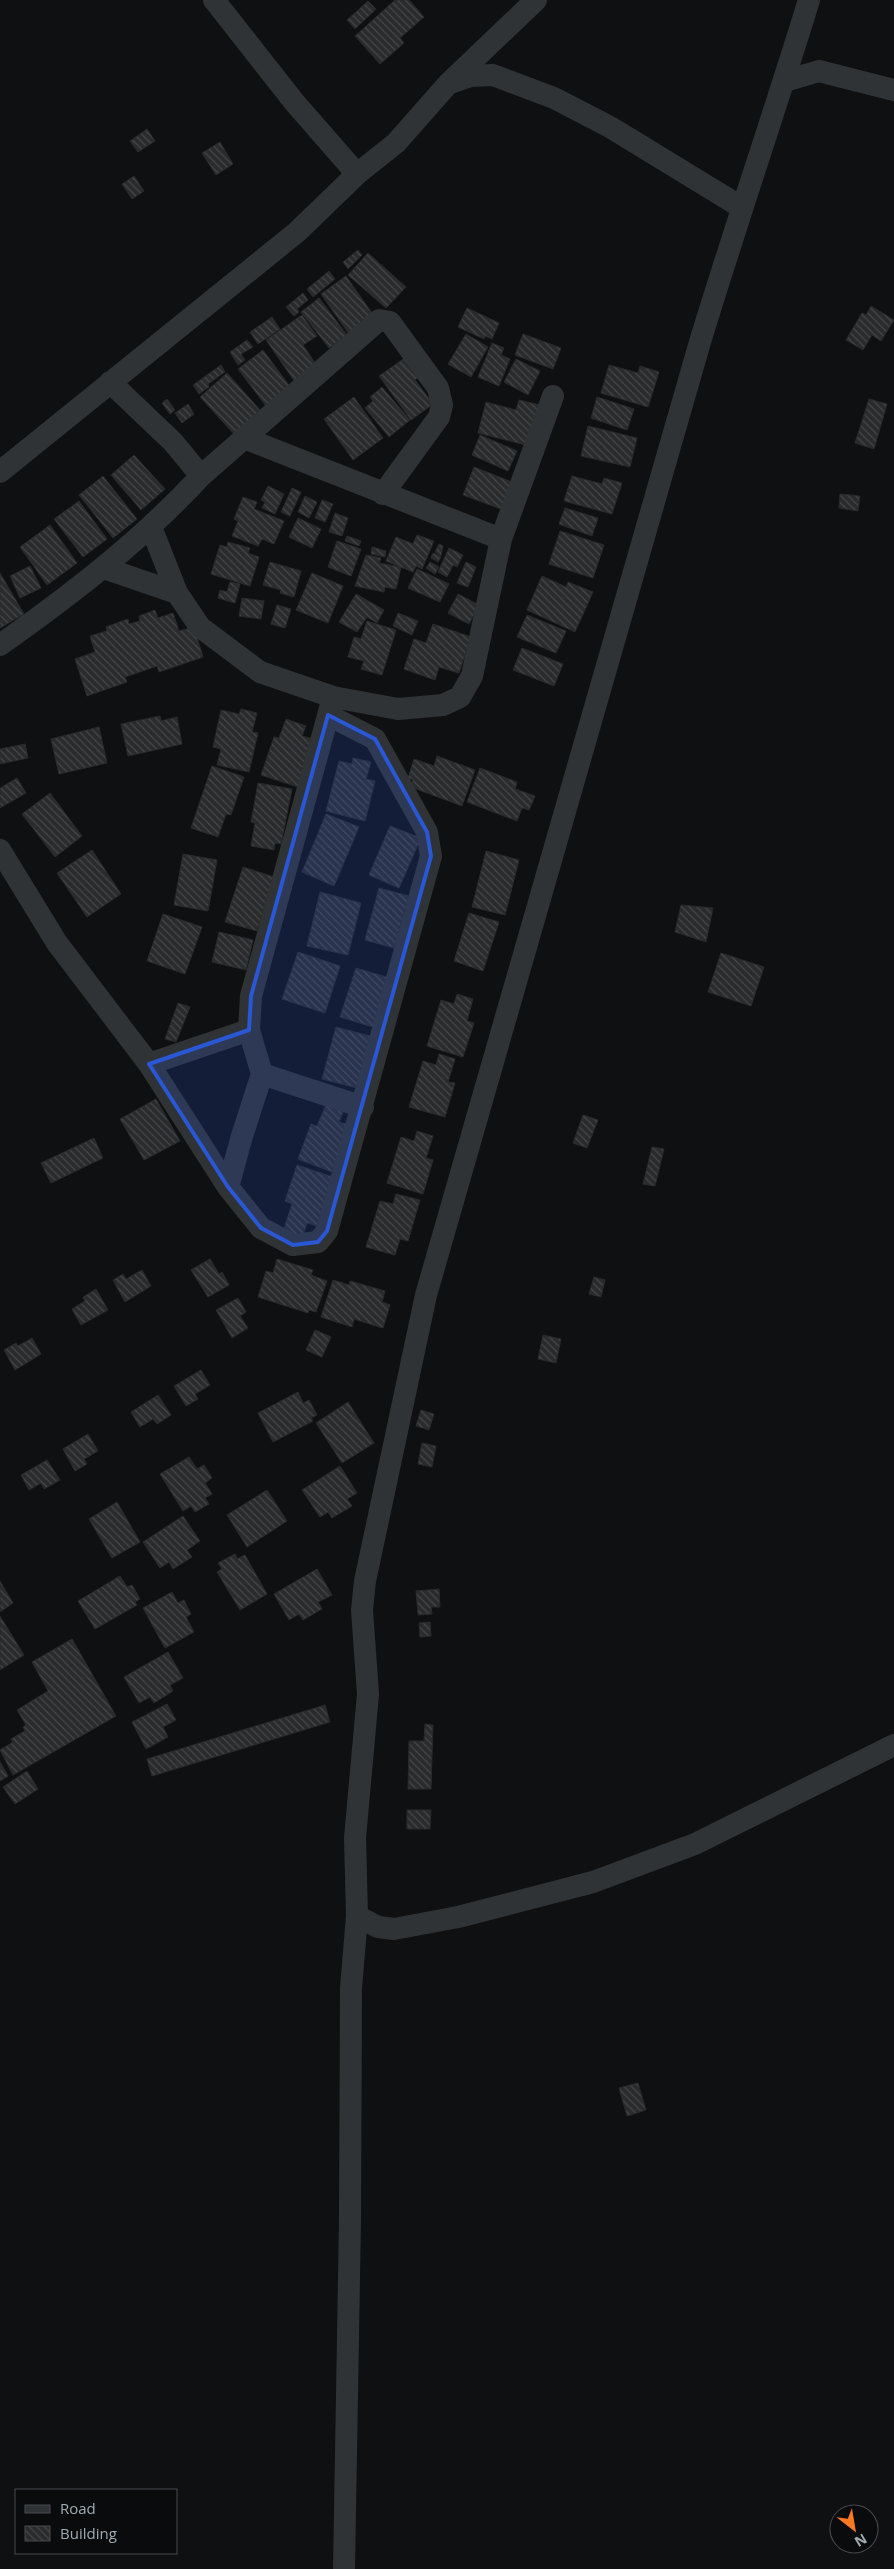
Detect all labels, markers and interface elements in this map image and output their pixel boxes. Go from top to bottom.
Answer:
legend [15,2489,178,2554]
text: Road [60,2498,96,2518]
north arrow [829,2504,879,2554]
text: Building [60,2523,117,2543]
text: N [851,2529,871,2552]

